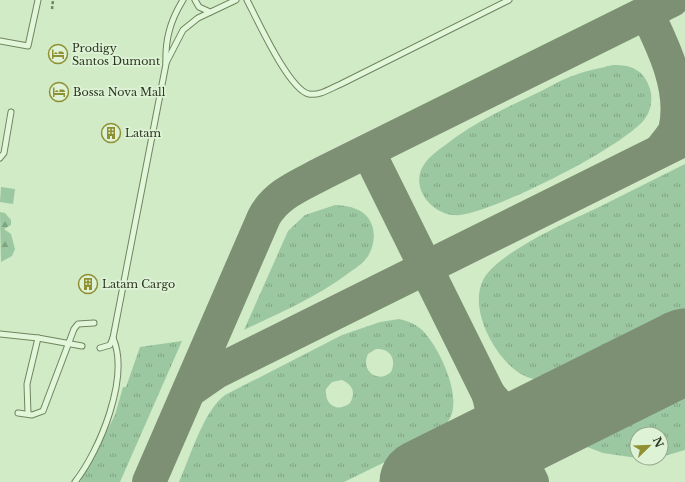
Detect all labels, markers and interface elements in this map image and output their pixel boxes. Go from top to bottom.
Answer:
place label: Prodigy Santos Dumont [72,41,161,68]
hotel icon: Prodigy Santos Dumont [47,43,69,65]
hotel icon: Bossa Nova Mall [48,81,70,103]
place label: Bossa Nova Mall [73,85,166,99]
building icon: Latam [100,122,122,144]
place label: Latam [125,126,161,140]
building icon: Latam Cargo [77,273,99,295]
place label: Latam Cargo [102,277,175,291]
north arrow [629,426,669,466]
text: N [650,435,667,450]

